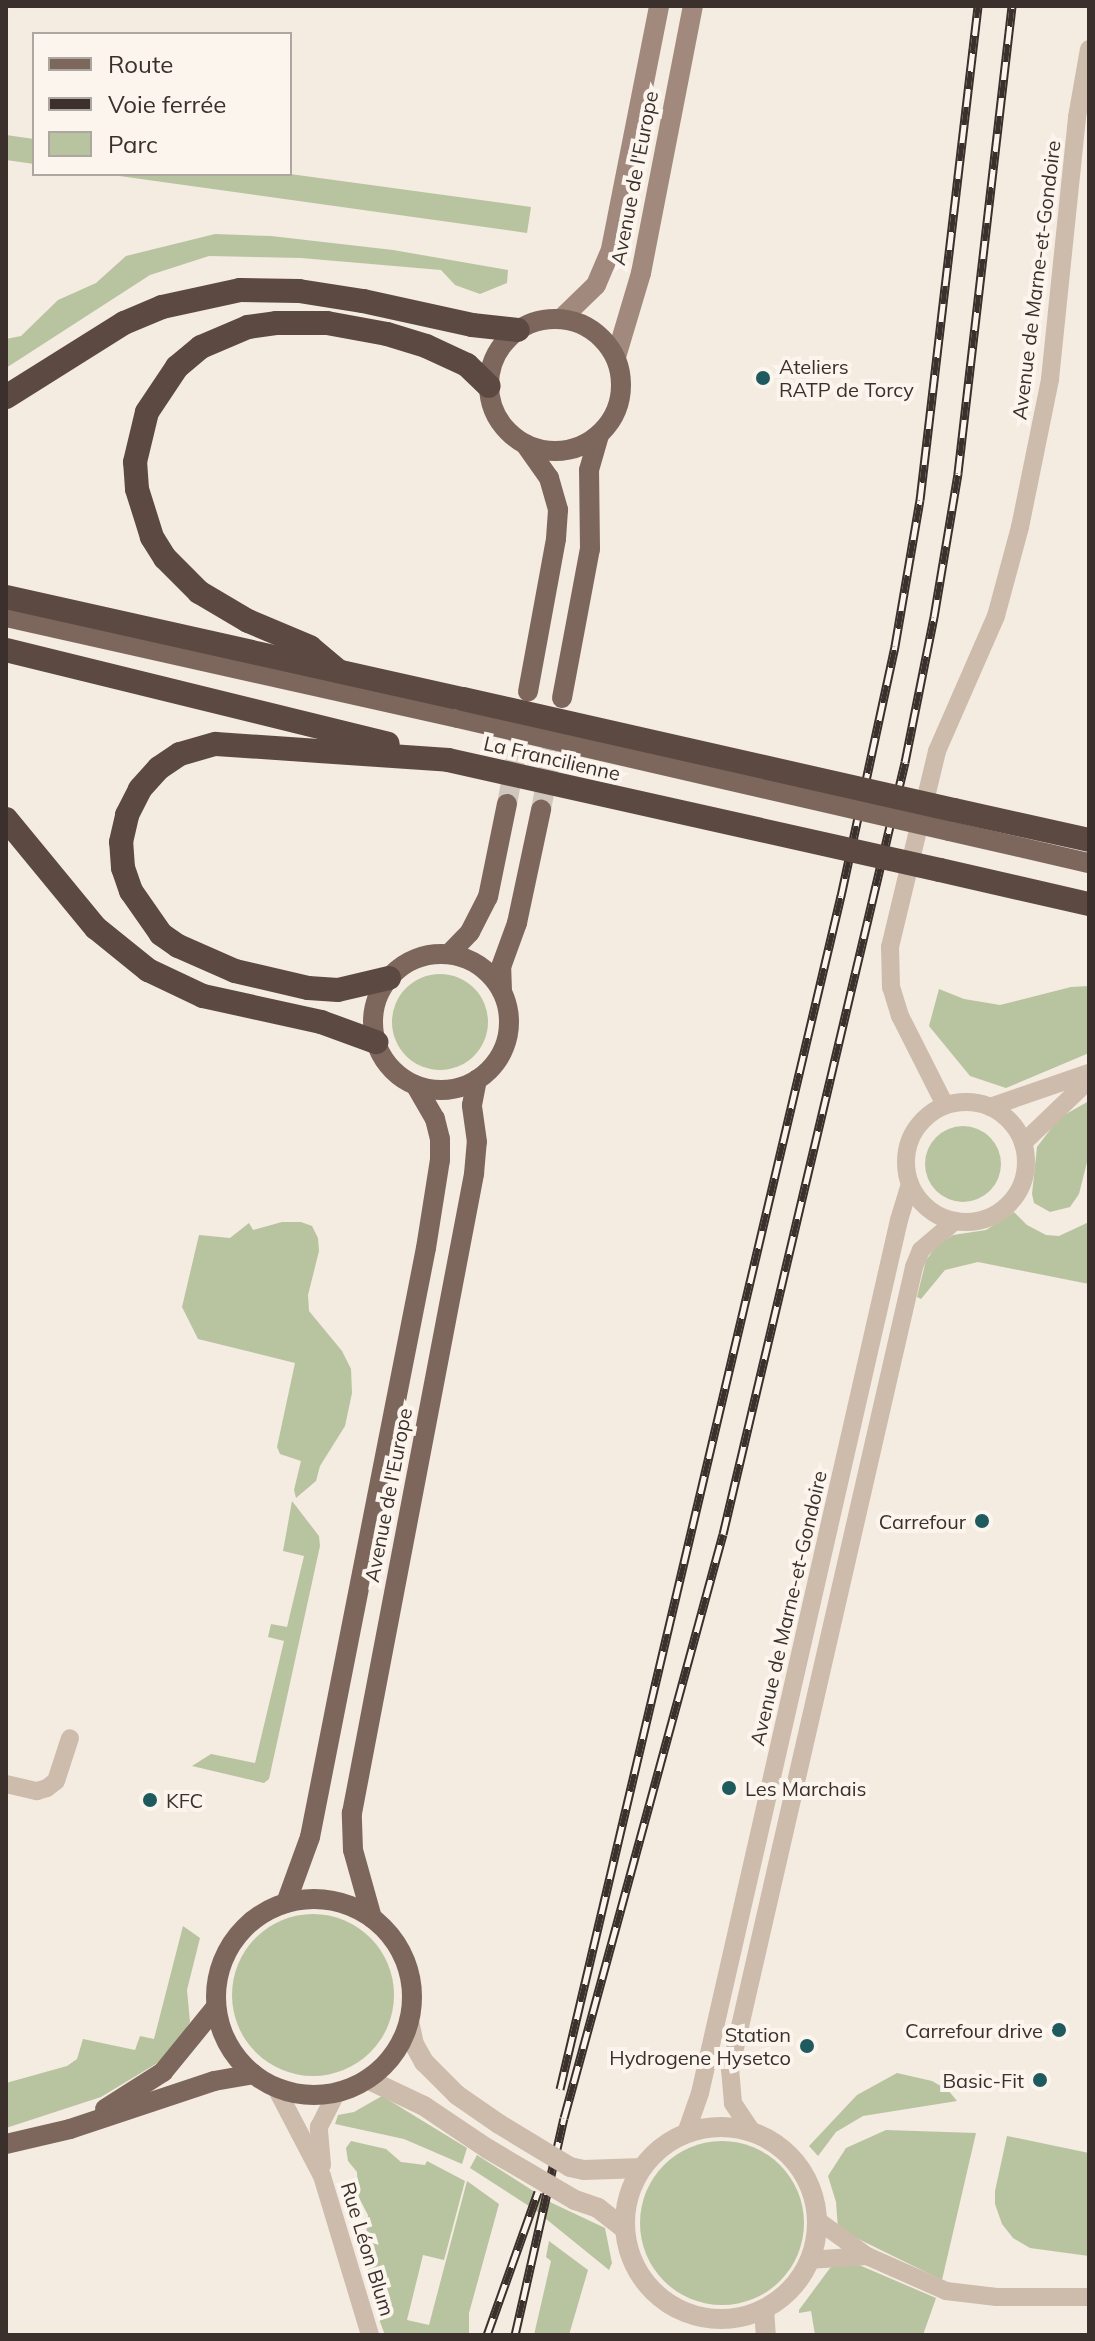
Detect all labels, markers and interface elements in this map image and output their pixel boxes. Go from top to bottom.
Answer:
legend [32,32,292,176]
text: Route [108,49,173,79]
text: Voie ferrée [108,89,226,119]
street label: Avenue de l'Europe [605,89,663,267]
text: Parc [108,129,158,159]
street label: Avenue de Marne-et-Gondoire [1007,139,1065,421]
place label: Ateliers RATP de Torcy [779,354,914,401]
marker: Ateliers RATP de Torcy [754,369,772,387]
street label: La Francilienne [481,731,623,785]
street label: Avenue de l'Europe [359,1406,417,1584]
street label: Avenue de Marne-et-Gondoire [745,1468,831,1748]
place label: Carrefour [879,1509,966,1533]
marker: Carrefour [973,1512,991,1530]
place label: Les Marchais [745,1776,866,1800]
marker: Les Marchais [720,1779,738,1797]
place label: KFC [166,1788,203,1812]
marker: KFC [141,1791,159,1809]
place label: Carrefour drive [905,2018,1043,2042]
marker: Carrefour drive [1050,2021,1068,2039]
place label: Station Hydrogene Hysetco [609,2022,791,2069]
marker: Station Hydrogene Hysetco [798,2037,816,2055]
place label: Basic-Fit [942,2068,1024,2092]
marker: Basic-Fit [1031,2071,1049,2089]
street label: Rue Léon Blum [336,2179,400,2319]

